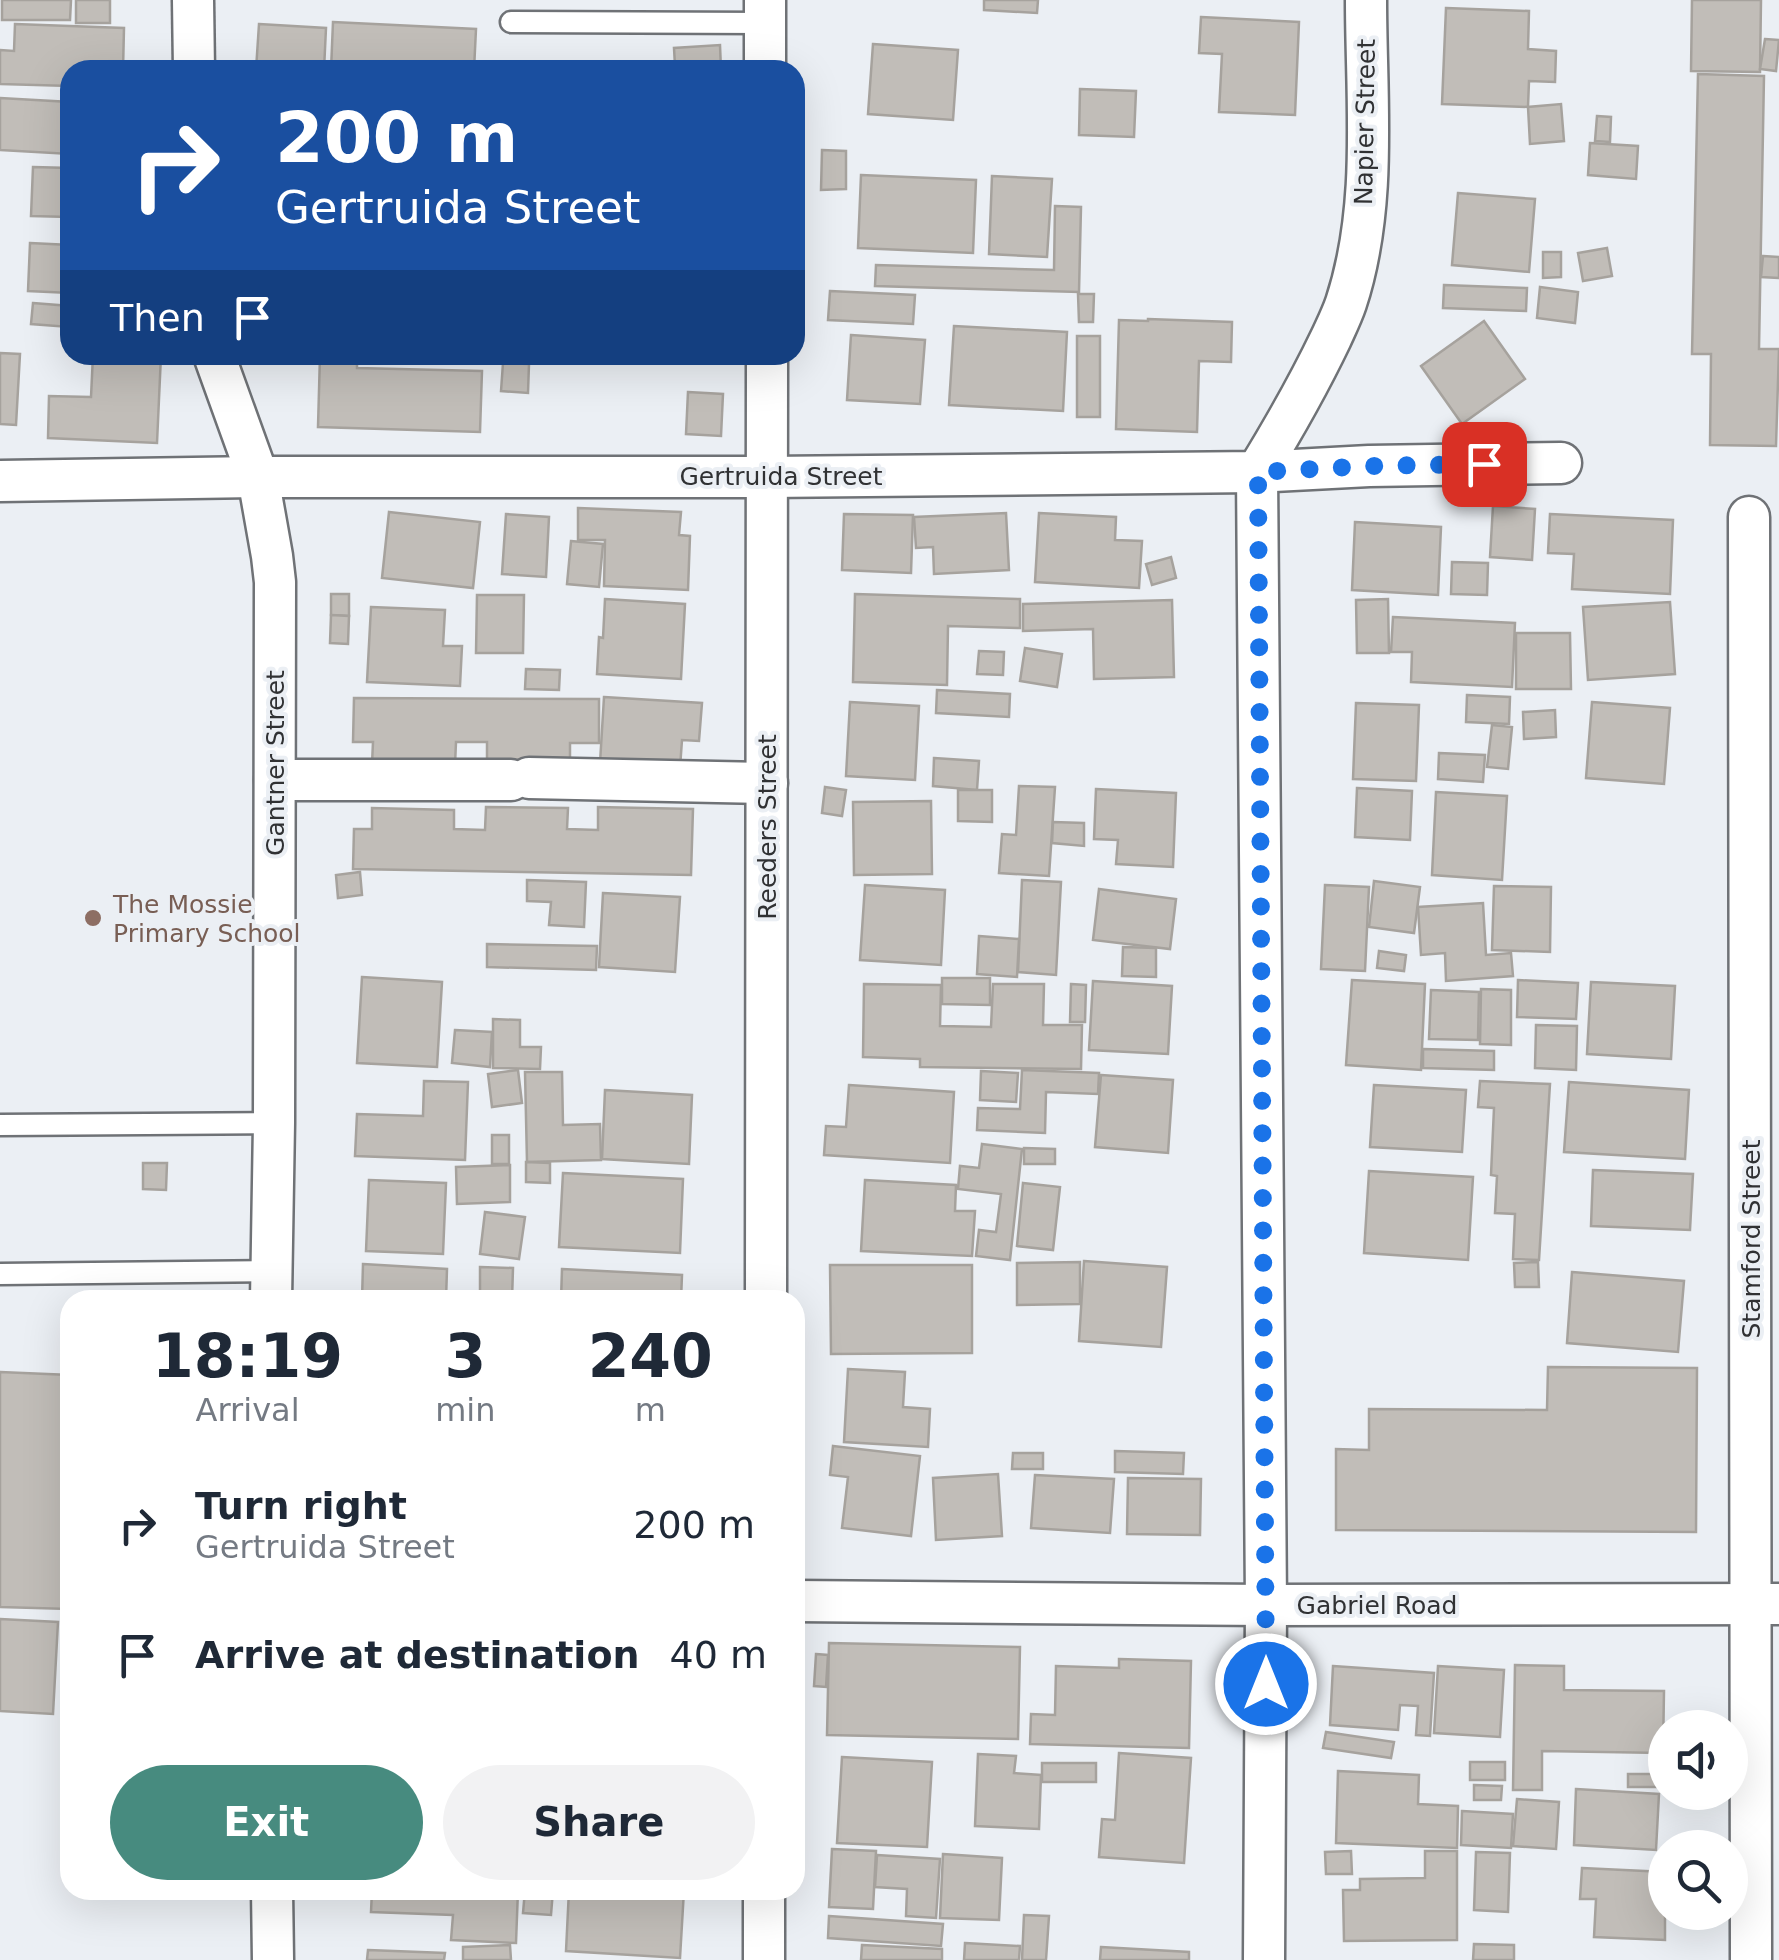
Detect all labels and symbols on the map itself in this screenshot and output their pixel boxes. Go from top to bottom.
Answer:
street label: Napier Street [1349,38,1381,205]
pin [1442,422,1527,507]
street label: Gertruida Street [679,462,883,491]
street label: Gantner Street [261,670,290,856]
street label: Reeders Street [753,734,782,920]
place label: The Mossie Primary School [112,890,301,948]
marker: The Mossie Primary School [82,907,104,929]
street label: Stamford Street [1737,1139,1766,1339]
street label: Gabriel Road [1297,1591,1457,1620]
position arrow [1214,1632,1318,1736]

